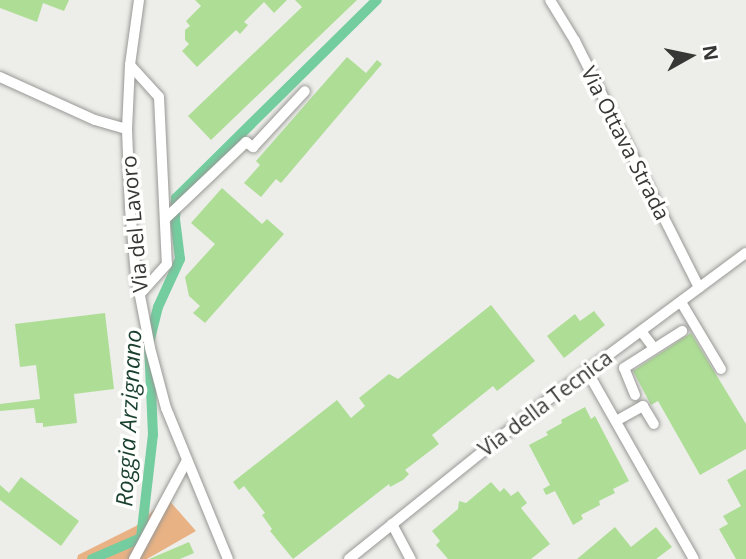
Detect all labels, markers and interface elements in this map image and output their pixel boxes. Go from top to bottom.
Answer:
north arrow [655,21,725,91]
text: N [697,43,725,62]
street label: Via Ottava Strada [576,62,676,224]
street label: Via del Lavoro [115,155,153,293]
water label: Roggia Arzignano [110,329,146,507]
street label: Via della Tecnica [473,345,617,461]

